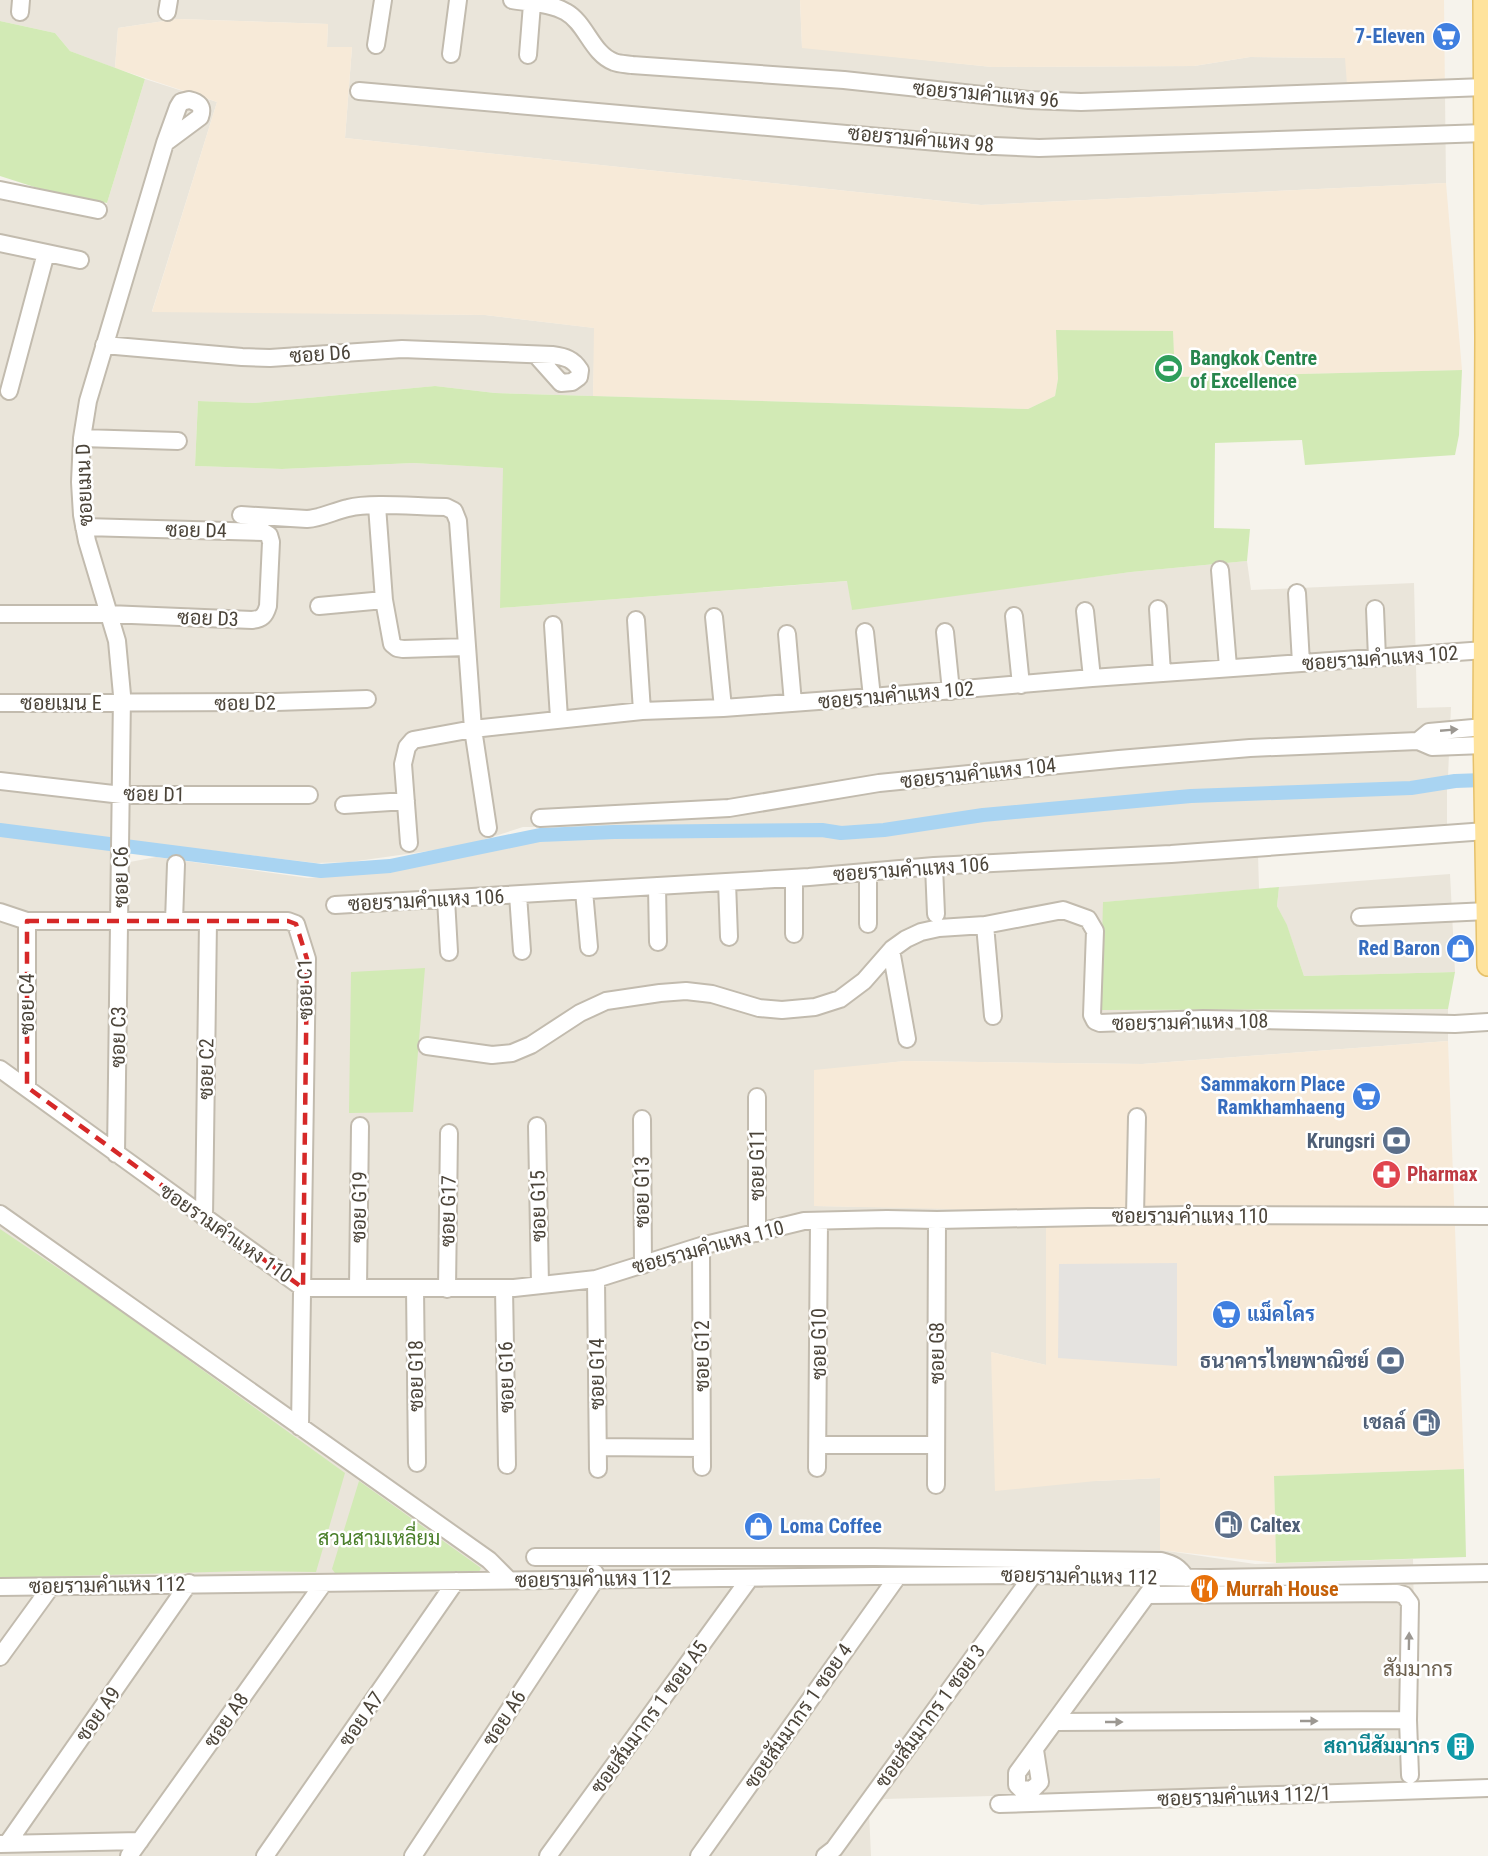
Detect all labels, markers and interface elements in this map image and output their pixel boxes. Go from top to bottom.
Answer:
supermarket icon: 7-Eleven [1430,20,1462,52]
place label: 7-Eleven [1355,24,1425,48]
street label: ซอยรามคําแหง 96 [912,76,1060,112]
street label: ซอยรามคําแหง 98 [847,121,995,157]
street label: ซอย D6 [289,340,351,368]
place label: Bangkok Centre of Excellence [1190,346,1317,393]
sports icon: Bangkok Centre of Excellence [1153,353,1185,385]
street label: ซอยเมน D [71,443,97,527]
street label: ซอย D4 [165,517,227,543]
street label: ซอย D3 [177,605,239,631]
street label: ซอยรามคําแหง 102 [1301,641,1459,675]
street label: ซอยรามคําแหง 102 [817,676,975,714]
street label: ซอย D2 [214,690,276,716]
street label: ซอยเมน E [20,691,102,715]
one-way arrow [1440,725,1459,735]
street label: ซอยรามคําแหง 104 [899,753,1057,793]
street label: ซอย D1 [123,781,185,807]
street label: ซอย C6 [109,846,133,908]
street label: ซอยรามคําแหง 106 [832,852,990,886]
street label: ซอยรามคําแหง 106 [347,884,505,916]
shop icon: Red Baron [1445,932,1477,964]
place label: Red Baron [1358,936,1440,960]
street label: ซอย C1 [292,958,318,1020]
street label: ซอย C4 [15,973,39,1035]
street label: ซอย C3 [105,1006,131,1068]
street label: ซอยรามคำแหง 108 [1112,1009,1268,1035]
street label: ซอย C2 [193,1038,219,1100]
place label: Sammakorn Place Ramkhamhaeng [1201,1072,1345,1119]
supermarket icon: Sammakorn Place Ramkhamhaeng [1350,1080,1382,1112]
bank icon: Krungsri [1380,1125,1412,1157]
street label: ซอย G11 [745,1129,769,1201]
place label: Krungsri [1307,1129,1375,1153]
street label: ซอย G13 [630,1156,654,1228]
pharmacy icon: Pharmax [1370,1158,1402,1190]
place label: Pharmax [1407,1162,1478,1186]
street label: ซอย G15 [525,1170,551,1242]
street label: ซอย G19 [346,1171,372,1243]
street label: ซอย G17 [435,1175,461,1247]
street label: ซอยรามคำแหง 110 [155,1178,297,1288]
street label: ซอยรามคำแหง 110 [1112,1204,1268,1228]
street label: ซอยรามคำแหง 110 [629,1215,787,1279]
supermarket icon: แม็คโคร [1210,1298,1242,1330]
place label: แม็คโคร [1247,1300,1315,1326]
street label: ซอย G10 [807,1308,831,1380]
street label: ซอย G12 [690,1320,714,1392]
street label: ซอย G8 [925,1322,949,1384]
street label: ซอย G14 [585,1338,609,1410]
street label: ซอย G18 [404,1340,428,1412]
street label: ซอย G16 [493,1341,519,1413]
bank icon: ธนาคารไทยพาณิชย์ [1374,1345,1406,1377]
place label: ธนาคารไทยพาณิชย์ [1200,1347,1370,1373]
fuel station icon: เชลล์ [1411,1406,1443,1438]
place label: เชลล์ [1362,1409,1407,1434]
fuel station icon: Caltex [1213,1509,1245,1541]
shop icon: Loma Coffee [743,1510,775,1542]
place label: Caltex [1250,1513,1301,1537]
place label: Loma Coffee [780,1514,882,1538]
park label: สวนสามเหลี่ยม [318,1521,440,1550]
street label: ซอยรามคำแหง 112 [1001,1563,1158,1589]
street label: ซอยรามคำแหง 112 [515,1566,672,1592]
street label: ซอยรามคำแหง 112 [29,1572,186,1598]
restaurant icon: Murrah House [1189,1573,1221,1605]
place label: Murrah House [1226,1577,1339,1601]
one-way arrow [1405,1631,1414,1650]
street label: ซอยสัมมากร 1 ซอย A5 [585,1636,713,1798]
street label: ซอยสัมมากร 1 ซอย 4 [739,1639,857,1793]
street label: ซอยสัมมากร 1 ซอย 3 [870,1640,990,1792]
district label: สัมมากร [1383,1657,1453,1681]
street label: ซอย A9 [71,1682,125,1746]
street label: ซอย A6 [477,1686,531,1750]
street label: ซอย A7 [334,1687,388,1751]
street label: ซอย A8 [199,1688,253,1752]
one-way arrow [1300,1716,1319,1726]
one-way arrow [1105,1717,1124,1727]
building icon: สถานีสัมมากร [1445,1730,1477,1762]
place label: สถานีสัมมากร [1324,1733,1440,1758]
street label: ซอยรามคำแหง 112/1 [1157,1781,1331,1811]

